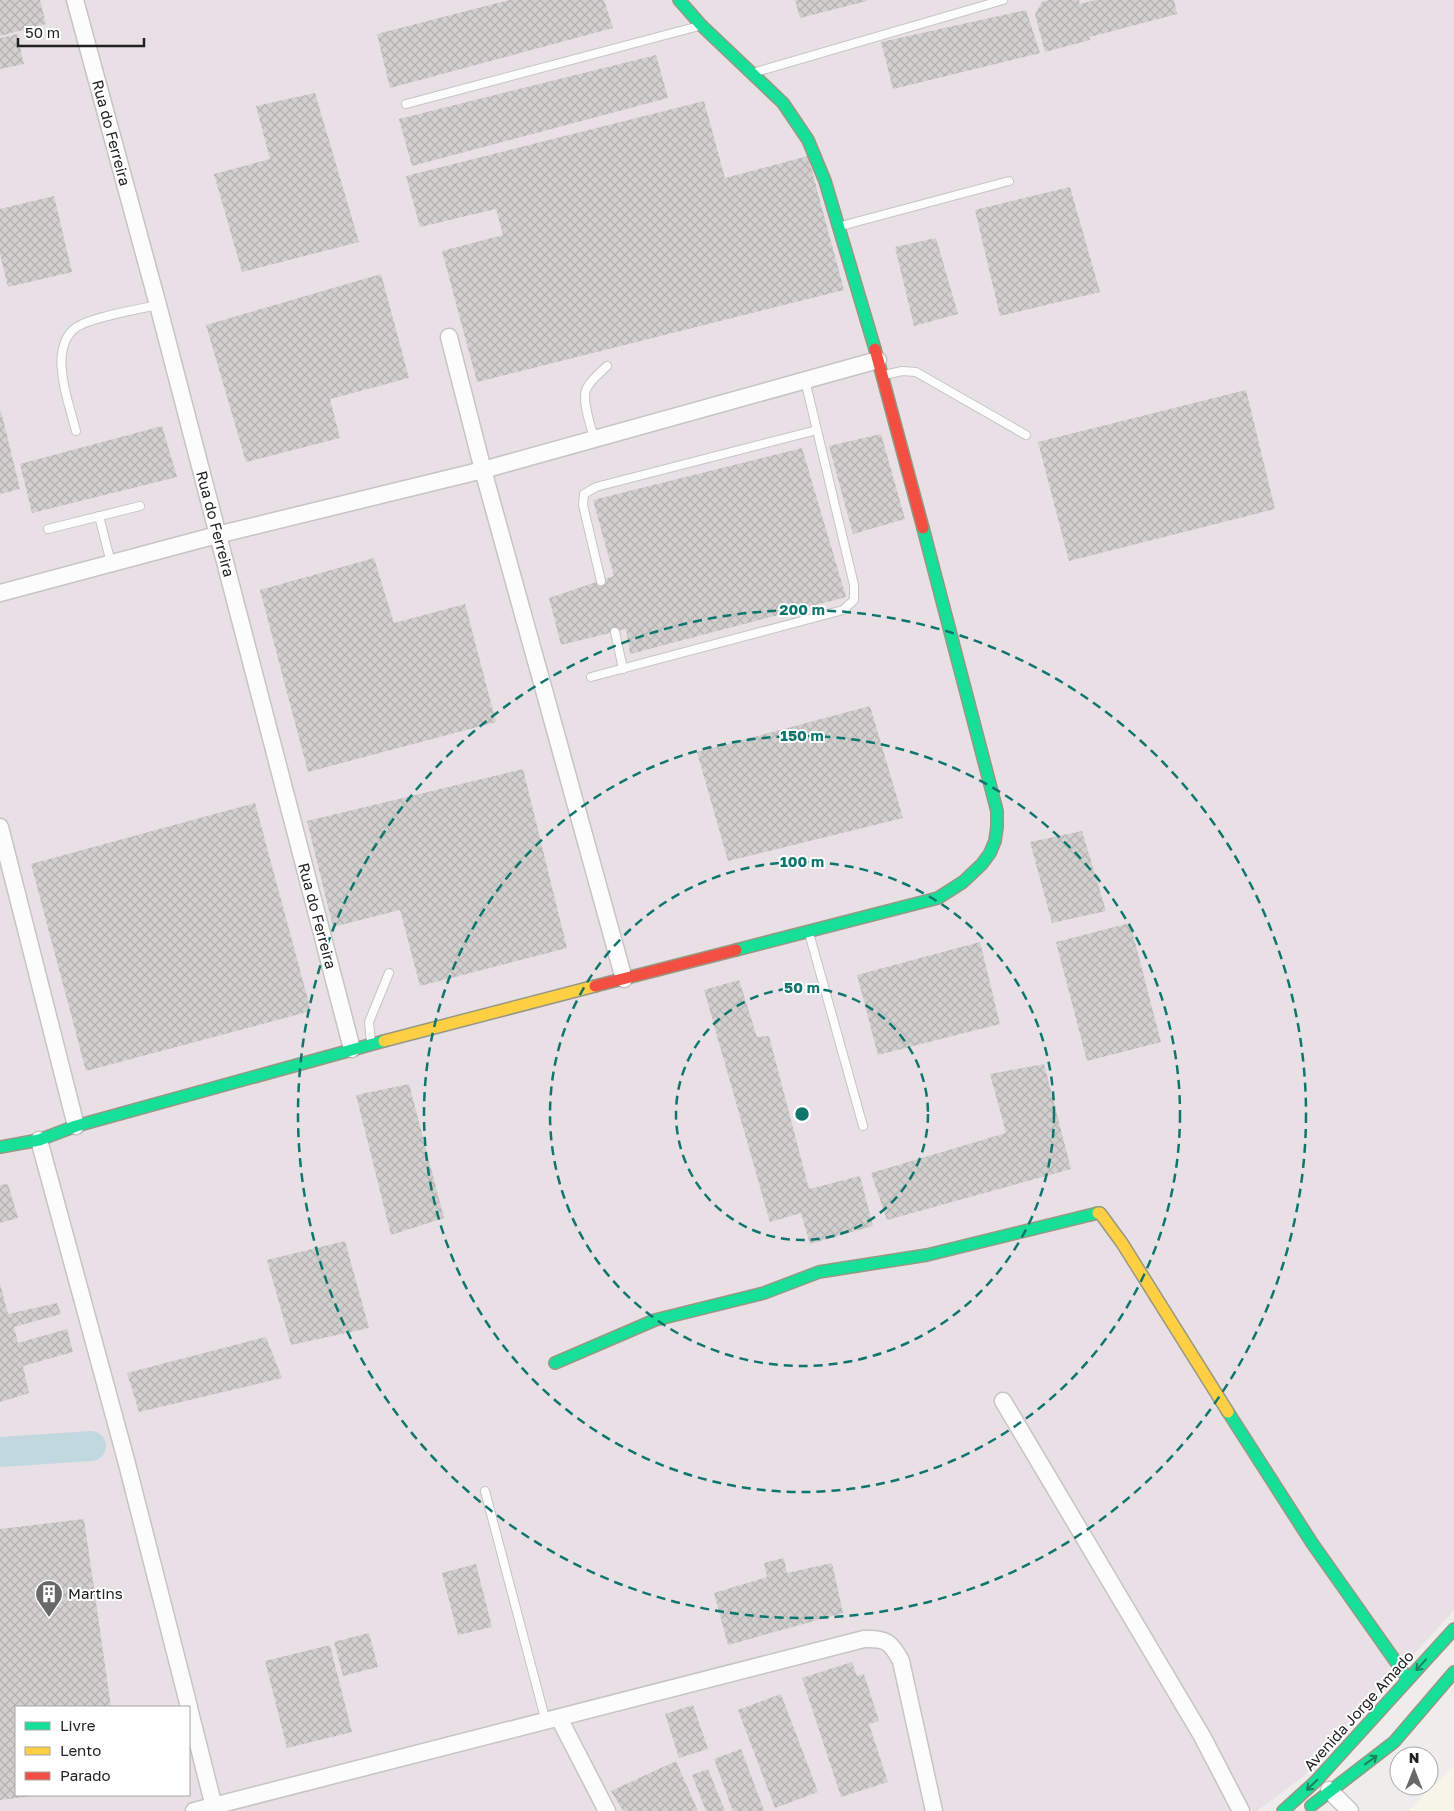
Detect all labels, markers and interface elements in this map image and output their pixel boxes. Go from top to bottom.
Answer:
scale bar [18,15,144,47]
text: 50 m [25,23,60,41]
street label: Rua do Ferreira [89,78,135,188]
street label: Rua do Ferreira [193,469,239,579]
text: 200 m [779,600,825,618]
text: 150 m [780,726,824,744]
text: 100 m [780,852,824,870]
street label: Rua do Ferreira [295,861,341,971]
text: 50 m [784,978,820,996]
centre of rings [793,1105,811,1123]
building icon: Martins [34,1579,64,1618]
place label: Martins [68,1584,123,1602]
street label: Avenida Jorge Amado [1300,1647,1417,1774]
one-way arrow [1415,1658,1427,1671]
legend [15,1706,190,1796]
text: Livre [60,1716,96,1734]
text: Lento [60,1741,101,1759]
north arrow [1389,1746,1439,1796]
text: N [1409,1749,1419,1766]
one-way arrow [1364,1755,1378,1765]
text: Parado [60,1766,111,1784]
one-way arrow [1305,1779,1318,1791]

